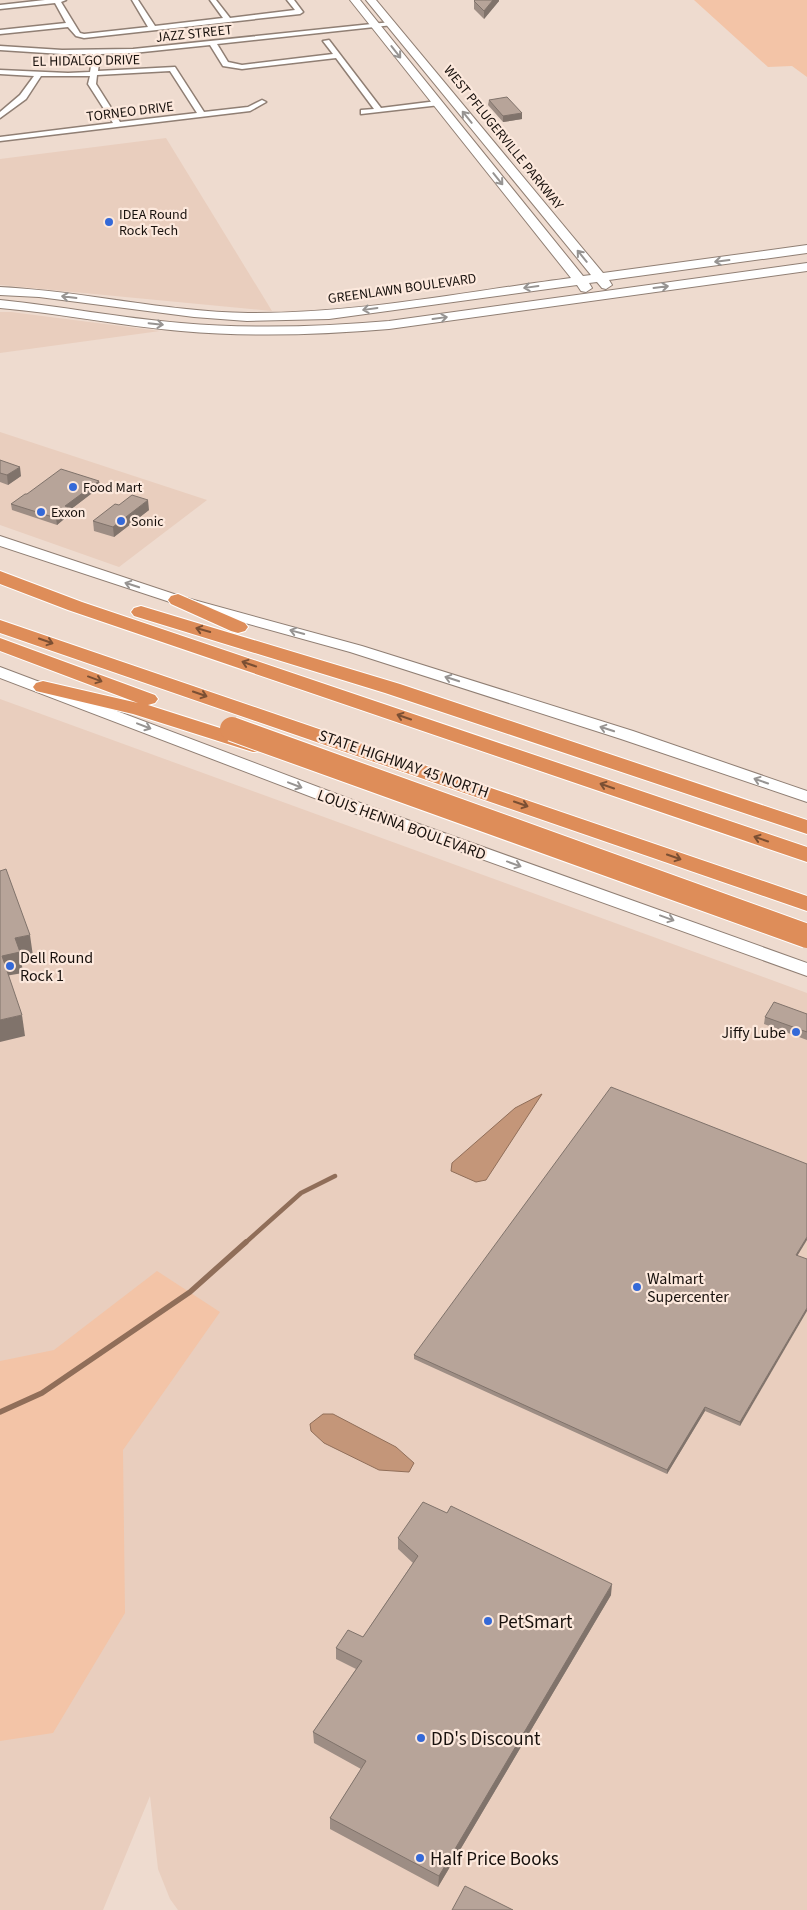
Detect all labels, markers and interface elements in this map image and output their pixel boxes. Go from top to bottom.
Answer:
street label: JAZZ STREET [155,20,234,48]
one-way arrow [391,45,402,58]
street label: EL HIDALGO DRIVE [32,50,140,72]
street label: WEST PFLUGERVILLE PARKWAY [439,61,568,214]
street label: TORNEO DRIVE [85,97,175,127]
one-way arrow [462,111,473,124]
one-way arrow [492,172,503,185]
place label: IDEA Round Rock Tech [119,205,188,241]
marker: IDEA Round Rock Tech [103,216,115,228]
one-way arrow [576,250,587,263]
one-way arrow [715,256,731,266]
street label: GREENLAWN BOULEVARD [327,269,478,309]
one-way arrow [524,282,540,292]
one-way arrow [653,282,669,292]
one-way arrow [61,292,77,302]
one-way arrow [363,305,379,315]
one-way arrow [432,312,448,322]
one-way arrow [148,320,164,329]
place label: Food Mart [83,478,143,498]
marker: Food Mart [67,481,79,493]
place label: Exxon [51,503,85,523]
marker: Exxon [35,506,47,518]
place label: Sonic [131,512,164,532]
marker: Sonic [115,515,127,527]
one-way arrow [125,580,140,589]
one-way arrow [196,625,212,634]
one-way arrow [289,627,305,637]
one-way arrow [38,637,53,646]
one-way arrow [242,659,258,669]
one-way arrow [445,674,461,684]
one-way arrow [87,675,102,684]
one-way arrow [192,689,208,699]
one-way arrow [396,711,412,721]
one-way arrow [136,723,151,732]
one-way arrow [599,723,615,733]
street label: STATE HIGHWAY 45 NORTH [315,724,492,803]
one-way arrow [754,776,769,785]
one-way arrow [287,781,302,790]
one-way arrow [600,781,616,790]
street label: LOUIS HENNA BOULEVARD [314,784,489,866]
one-way arrow [513,800,528,809]
one-way arrow [754,834,769,843]
one-way arrow [666,853,682,863]
one-way arrow [506,860,521,869]
one-way arrow [659,914,674,923]
place label: Dell Round Rock 1 [20,947,93,987]
marker: Dell Round Rock 1 [4,960,16,972]
place label: Jiffy Lube [721,1022,786,1044]
marker: Jiffy Lube [790,1026,802,1038]
place label: Walmart Supercenter [647,1268,729,1308]
marker: Walmart Supercenter [631,1281,643,1293]
place label: PetSmart [498,1609,573,1636]
marker: PetSmart [482,1615,494,1627]
place label: DD's Discount [431,1726,541,1753]
marker: DD's Discount [415,1732,427,1744]
place label: Half Price Books [430,1846,559,1873]
marker: Half Price Books [414,1852,426,1864]

